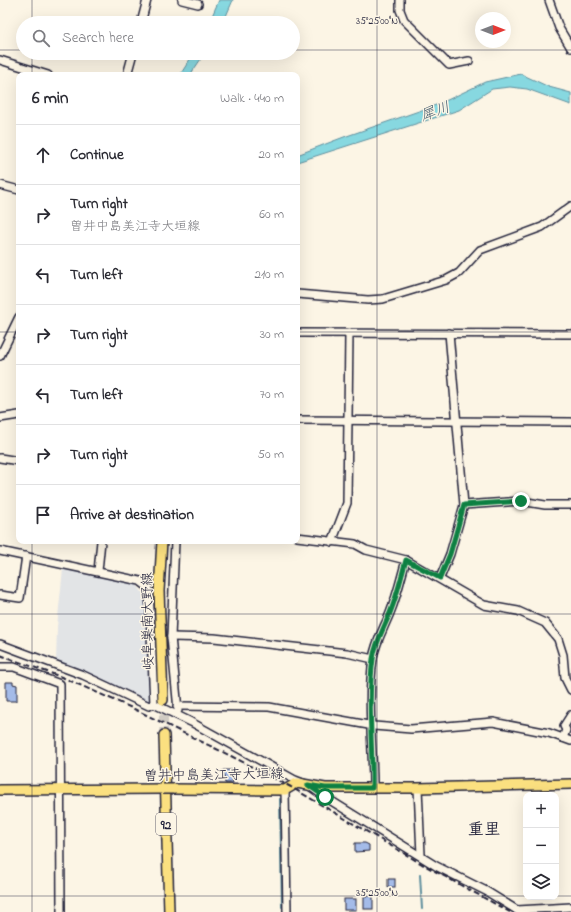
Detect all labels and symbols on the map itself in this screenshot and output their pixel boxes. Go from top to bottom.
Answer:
north arrow [475,12,511,48]
text: 35°25'00"N [356,14,398,29]
water label: 犀川 [417,96,453,127]
route end [512,492,530,510]
street label: 岐阜巣南大野線 [137,572,160,670]
street label: 曽井中島美江寺大垣線 [144,764,284,787]
route start [316,788,334,806]
road number: 92 [156,813,176,835]
district label: 重里 [468,818,500,842]
text: 35°25'00"N [356,886,398,901]

